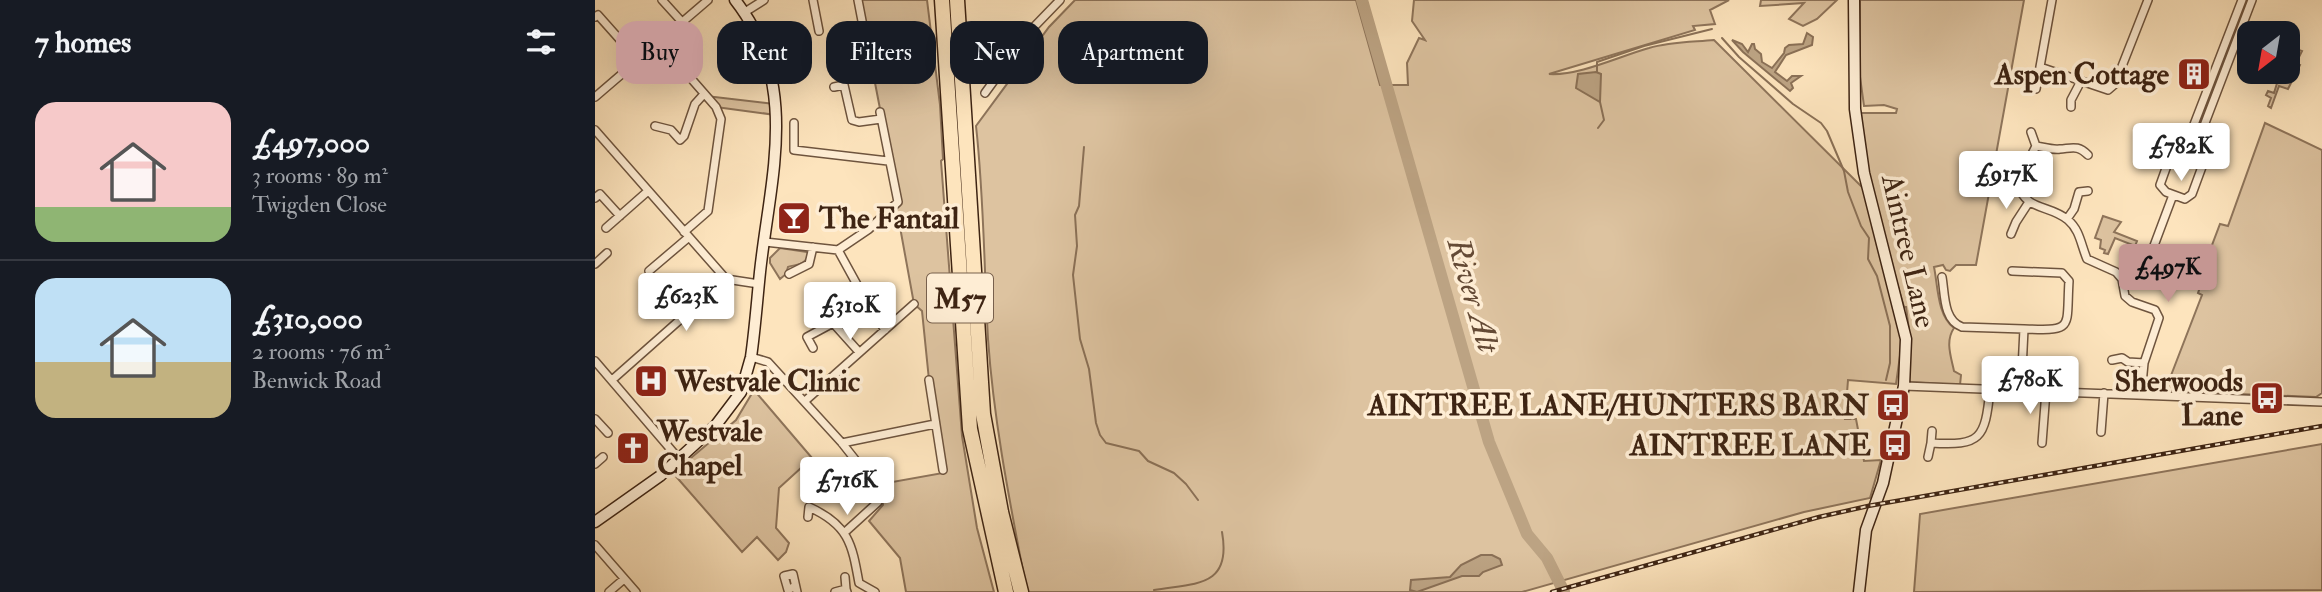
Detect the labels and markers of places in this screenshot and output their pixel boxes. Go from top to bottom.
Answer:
building icon: Aspen Cottage [2175,55,2213,93]
place label: Aspen Cottage [1993,56,2169,93]
pin: £782K [2132,124,2230,183]
pin: £917K [1957,152,2055,211]
bar icon: The Fantail [775,199,813,237]
place label: The Fantail [818,200,960,237]
pin: £497K [2119,244,2217,304]
pin: £623K [637,274,735,333]
pin: £310K [801,282,899,342]
pin: £780K [1981,356,2079,416]
hospital icon: Westvale Clinic [632,362,670,400]
place label: Westvale Clinic [674,363,860,400]
place label: Sherwoods Lane [2115,363,2243,434]
bus stop icon: Sherwoods Lane [2248,379,2286,417]
bus stop icon: AINTREE LANE/HUNTERS BARN [1874,386,1912,424]
place label: AINTREE LANE/HUNTERS BARN [1366,387,1870,424]
place label: Westvale Chapel [656,413,763,484]
bus stop icon: AINTREE LANE [1876,426,1914,464]
place label: AINTREE LANE [1628,427,1871,464]
church icon: Westvale Chapel [614,429,652,467]
pin: £716K [798,458,896,517]

